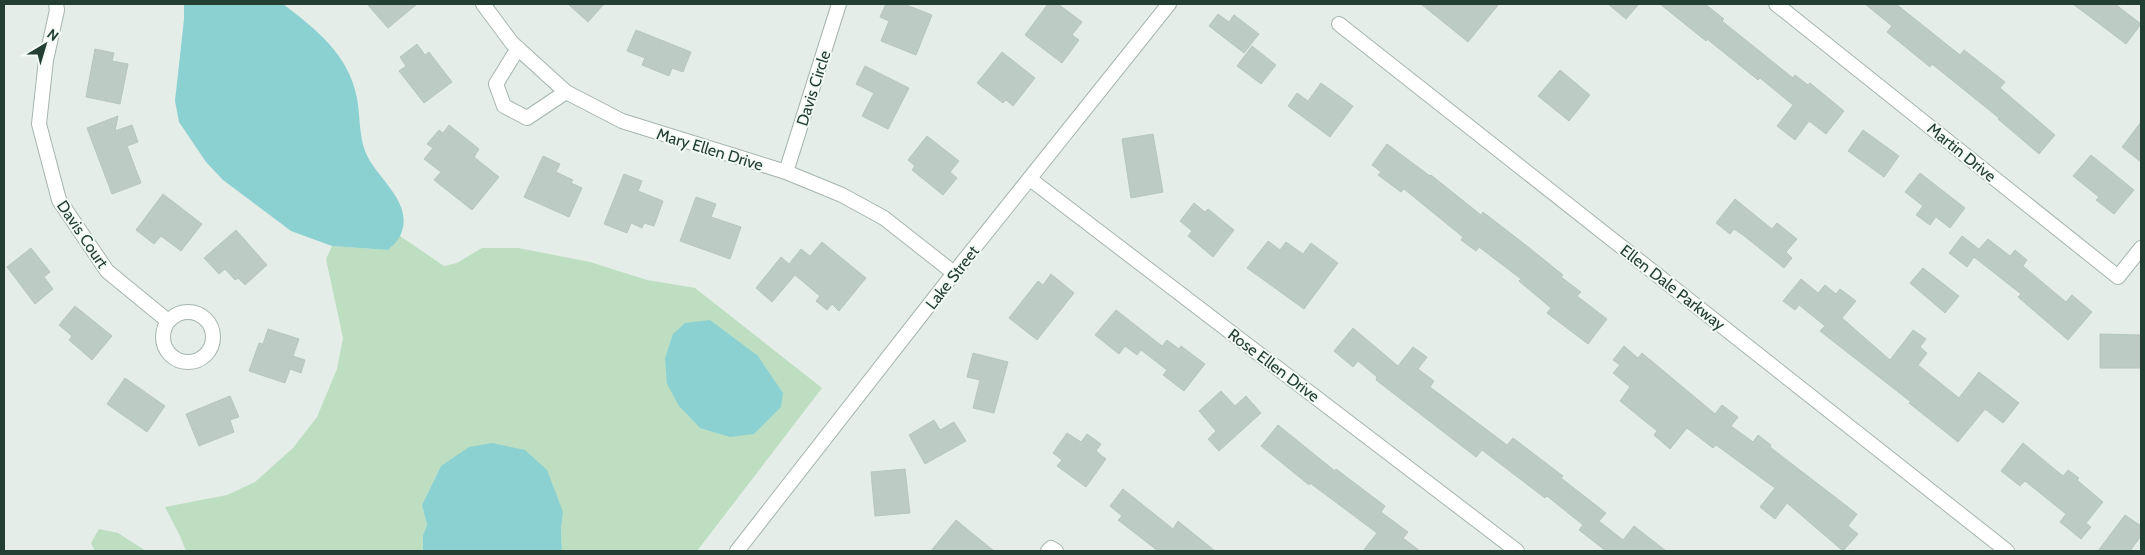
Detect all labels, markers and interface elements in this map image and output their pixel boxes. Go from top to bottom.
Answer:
north arrow [20,20,70,70]
text: N [44,25,62,45]
street label: Davis Circle [792,48,835,128]
street label: Martin Drive [1924,119,2000,186]
street label: Mary Ellen Drive [654,124,765,175]
street label: Davis Court [53,197,113,272]
street label: Lake Street [922,241,983,313]
street label: Ellen Dale Parkway [1617,241,1729,334]
street label: Rose Ellen Drive [1224,325,1323,406]

